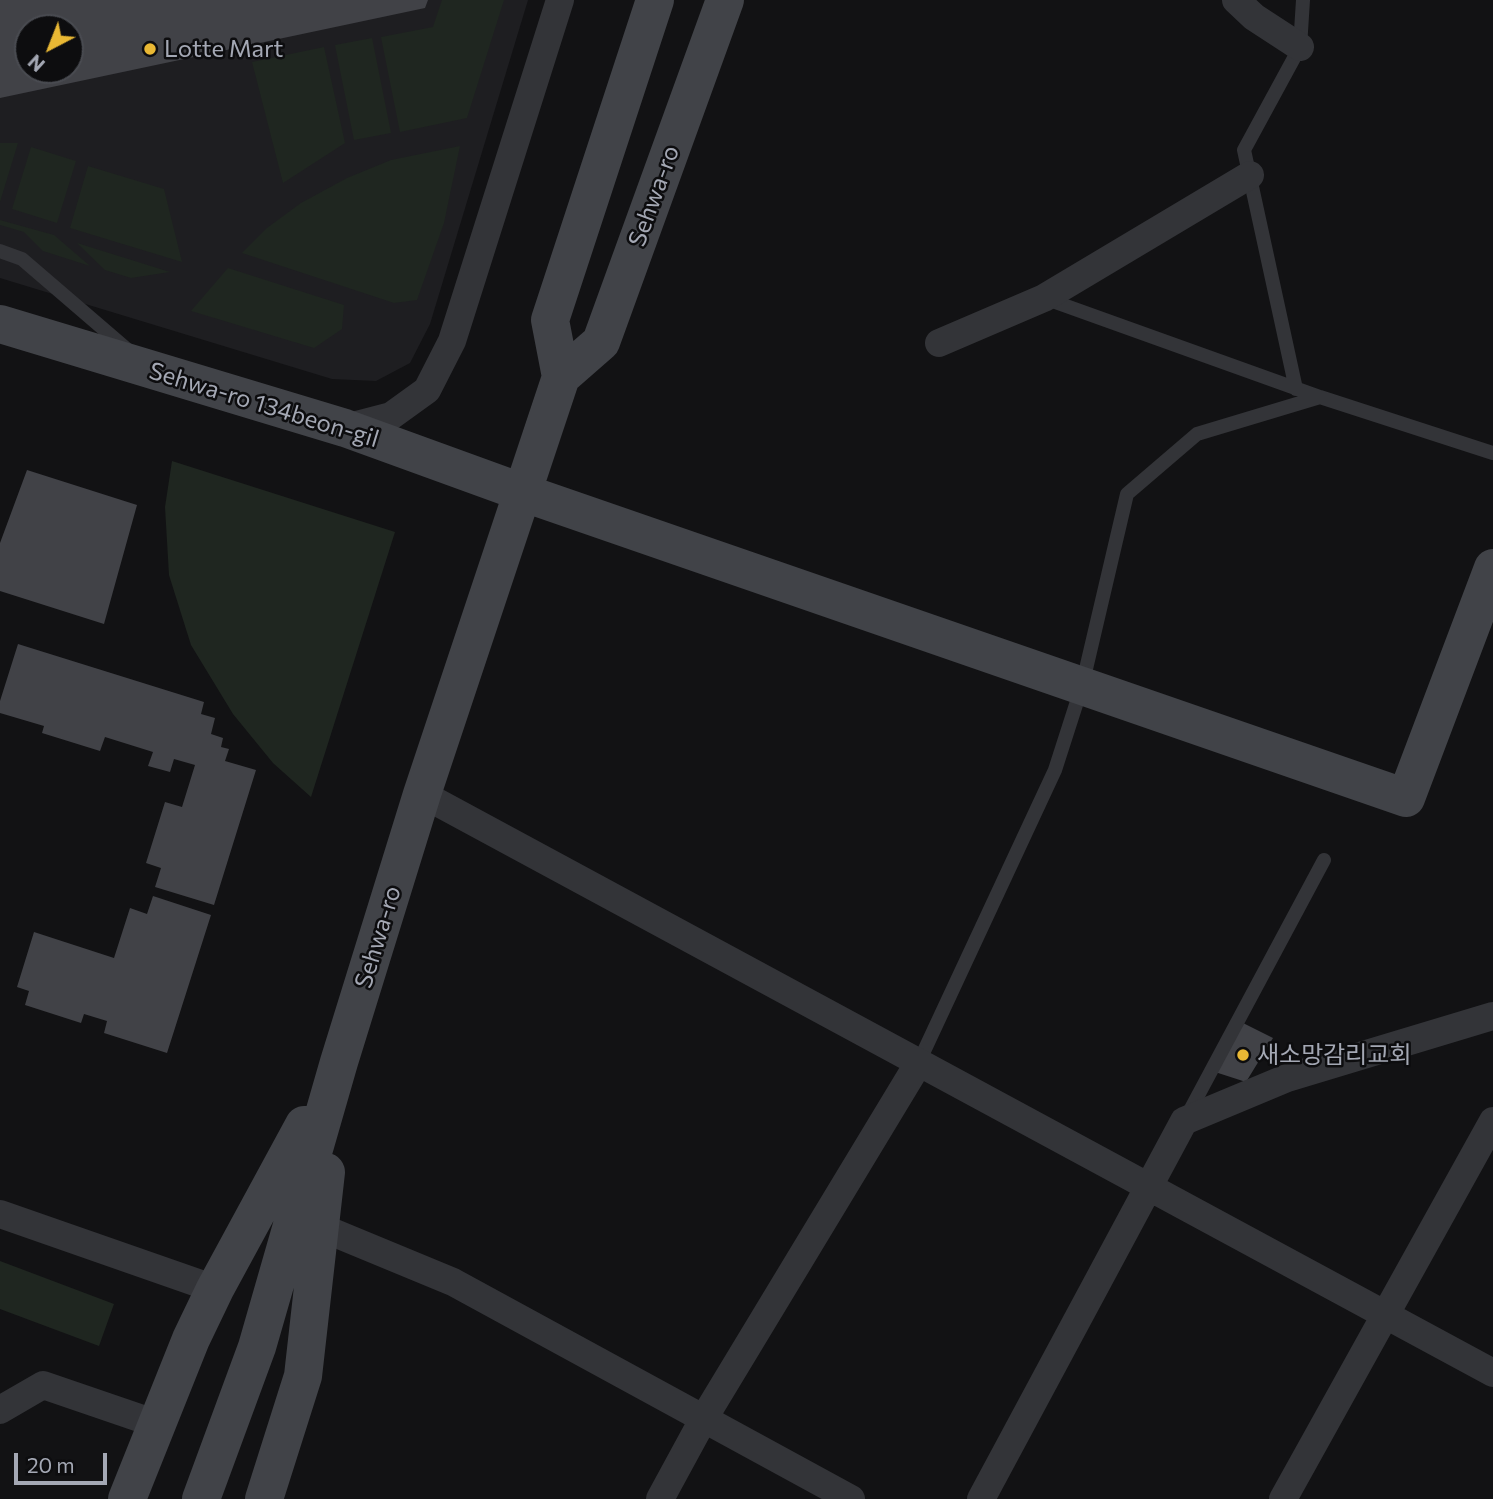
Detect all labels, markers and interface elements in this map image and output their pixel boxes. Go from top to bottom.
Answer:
north arrow [14,14,84,84]
place label: Lotte Mart [164,35,283,63]
marker: Lotte Mart [142,41,158,57]
text: N [23,50,49,77]
street label: Sehwa-ro [622,142,686,250]
street label: Sehwa-ro 134beon-gil [146,356,382,454]
street label: Sehwa-ro [349,882,407,992]
place label: 새소망감리교회 [1257,1041,1412,1069]
marker: 새소망감리교회 [1235,1047,1251,1063]
scale bar [18,1440,110,1484]
text: 20 m [27,1452,75,1477]

